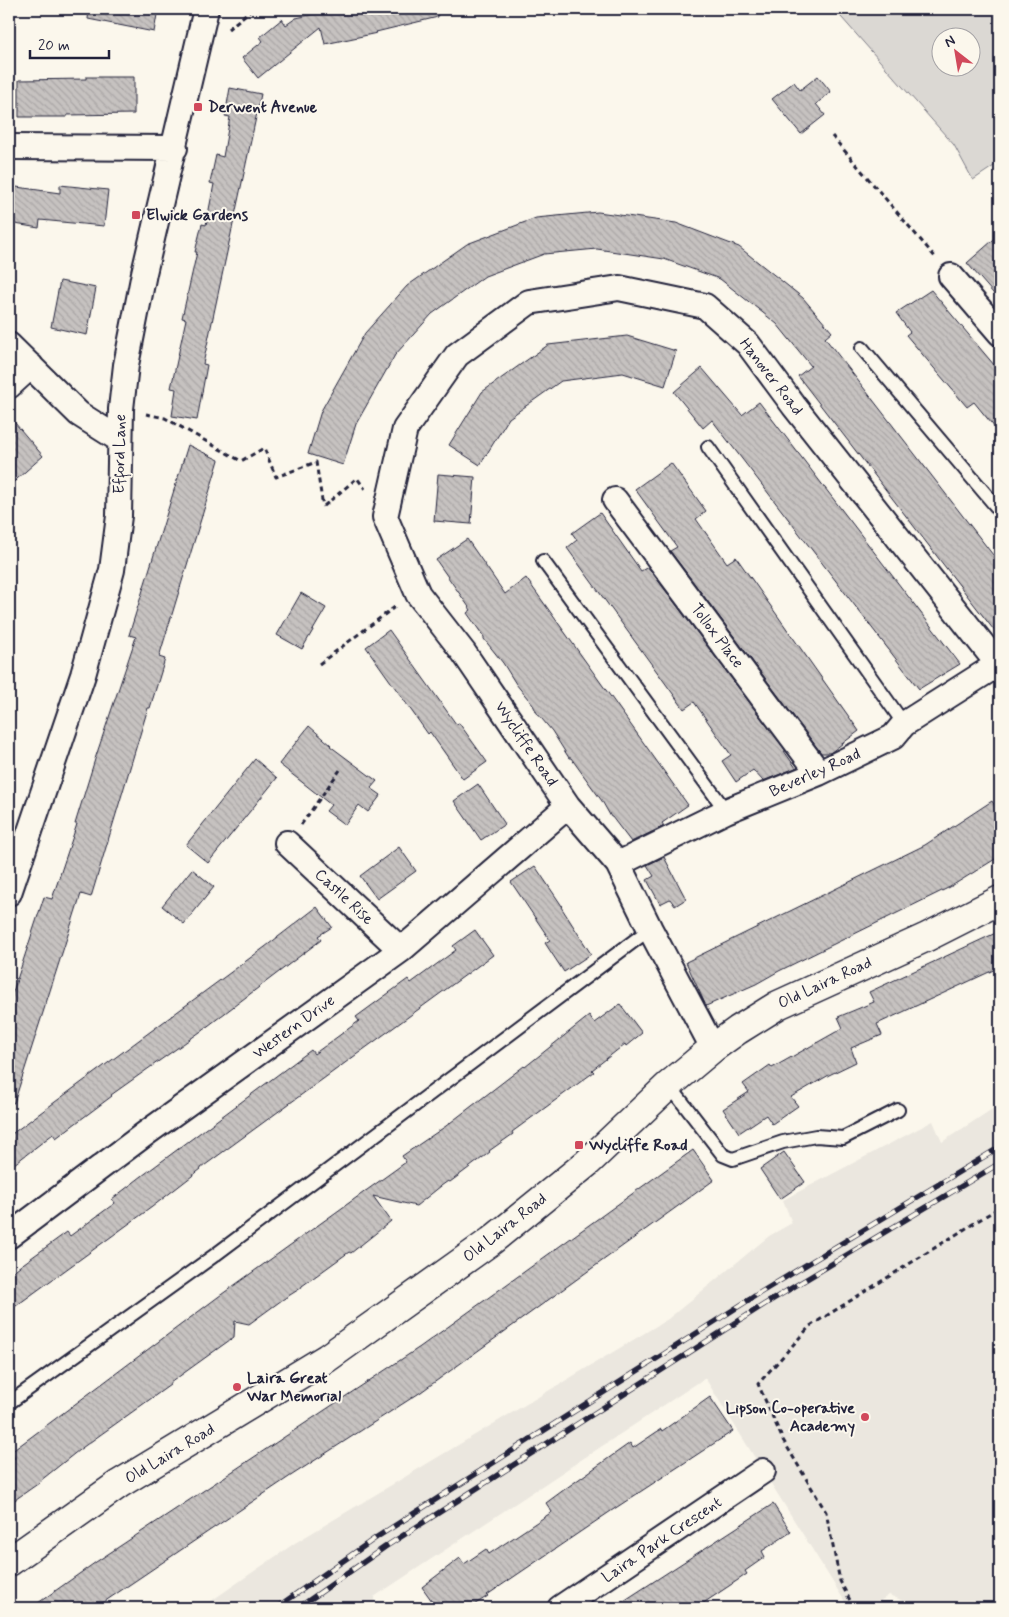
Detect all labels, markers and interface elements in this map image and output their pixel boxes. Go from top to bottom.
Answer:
scale bar [30,28,109,60]
north arrow [932,28,982,78]
text: N [941,32,958,52]
text: 20 m [38,36,70,56]
place label: Derwent Avenue [208,97,318,118]
marker: Derwent Avenue [192,101,204,113]
place label: Elwick Gardens [146,205,249,226]
marker: Elwick Gardens [130,209,142,221]
street label: Hanover Road [734,334,808,420]
street label: Efford Lane [109,414,133,494]
street label: Tollox Place [686,599,748,673]
street label: Wycliffe Road [490,697,562,791]
street label: Beverley Road [766,744,864,802]
street label: Castle Rise [310,864,378,930]
street label: Old Laira Road [775,952,875,1014]
street label: Western Drive [249,990,339,1064]
place label: Wycliffe Road [588,1135,688,1156]
marker: Wycliffe Road [573,1139,585,1151]
street label: Old Laira Road [459,1189,551,1267]
place label: Laira Great War Memorial [246,1368,341,1407]
marker: Laira Great War Memorial [231,1381,243,1393]
place label: Lipson Co-operative Academy [725,1398,855,1437]
marker: Lipson Co-operative Academy [859,1411,871,1423]
street label: Old Laira Road [121,1419,219,1489]
street label: Laira Park Crescent [598,1492,726,1588]

